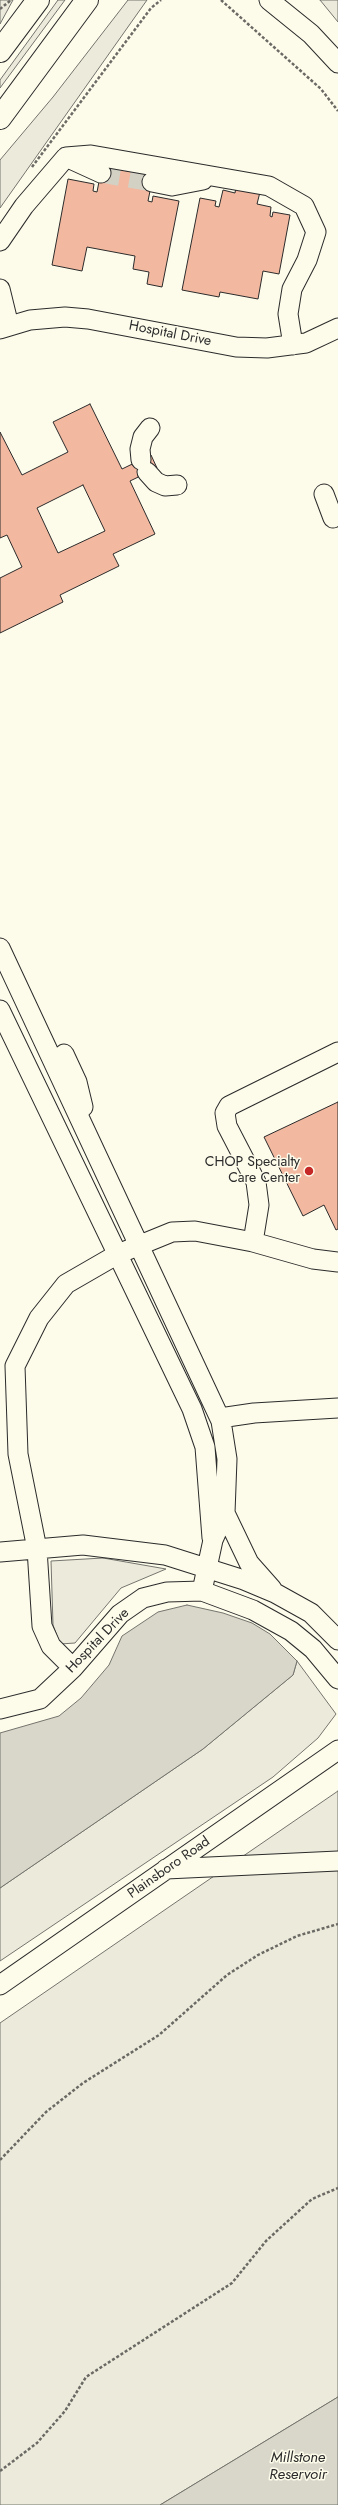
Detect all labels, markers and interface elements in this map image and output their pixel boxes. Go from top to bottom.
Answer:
street label: Hospital Drive [127,318,213,350]
place label: CHOP Specialty Care Center [205,1155,300,1188]
marker: CHOP Specialty Care Center [303,1165,315,1177]
street label: Hospital Drive [63,1605,133,1677]
street label: Plainsboro Road [125,1833,213,1903]
water label: Millstone Reservoir [269,2449,327,2484]

